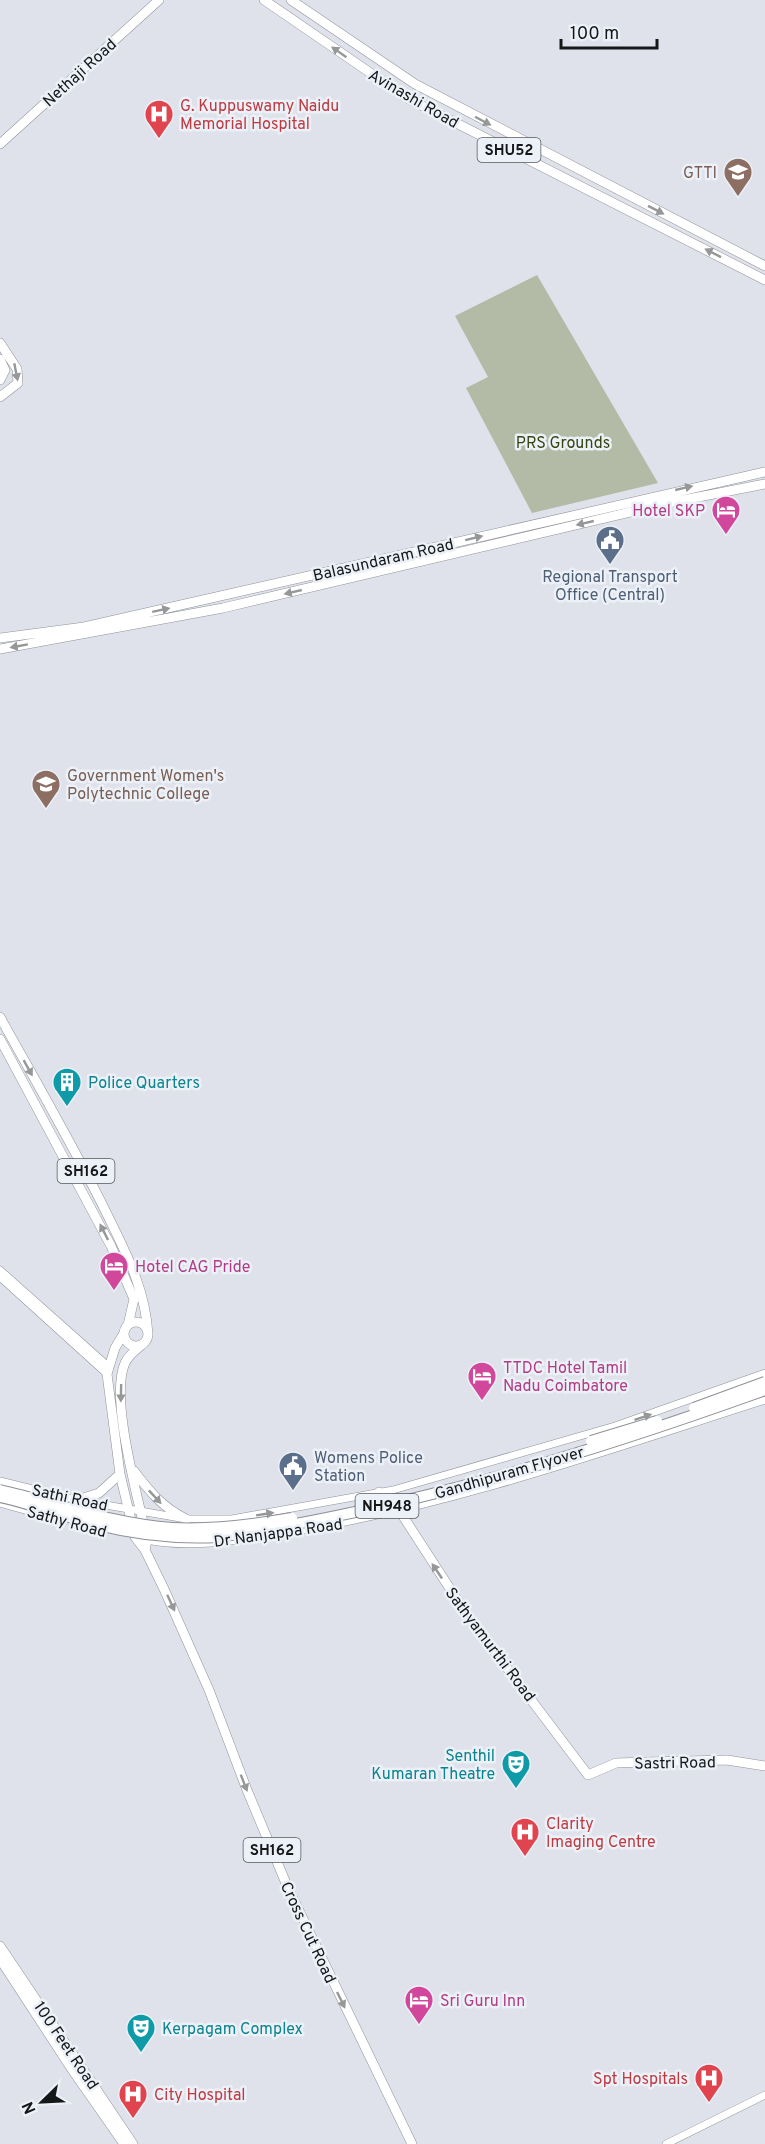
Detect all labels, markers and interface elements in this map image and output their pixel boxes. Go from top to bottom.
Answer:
scale bar [561,12,657,50]
text: 100 m [570,23,619,46]
street label: Nethaji Road [39,35,121,112]
one-way arrow [330,46,347,57]
street label: Avinashi Road [364,66,462,134]
place label: G. Kuppuswamy Naidu Memorial Hospital [180,97,339,135]
hospital icon: G. Kuppuswamy Naidu Memorial Hospital [143,98,175,140]
one-way arrow [474,116,491,126]
road number: SHU52 [478,138,540,162]
school or university icon: GTTI [722,156,754,198]
place label: GTTI [683,164,717,184]
one-way arrow [647,204,665,214]
one-way arrow [705,248,722,257]
one-way arrow [12,363,21,382]
park label: PRS Grounds [516,434,610,454]
one-way arrow [675,483,693,493]
hotel icon: Hotel SKP [710,494,742,536]
place label: Hotel SKP [632,502,705,522]
one-way arrow [576,519,594,529]
public building icon: Regional Transport Office (Central) [594,524,626,566]
one-way arrow [465,533,483,543]
street label: Balasundaram Road [311,535,456,587]
place label: Regional Transport Office (Central) [542,568,678,606]
one-way arrow [283,587,302,597]
one-way arrow [152,605,171,614]
one-way arrow [9,641,28,650]
place label: Government Women's Polytechnic College [67,767,224,805]
school or university icon: Government Women's Polytechnic College [30,768,62,810]
one-way arrow [23,1060,33,1077]
building icon: Police Quarters [51,1066,83,1108]
place label: Police Quarters [88,1074,200,1094]
road number: SH162 [58,1159,115,1183]
one-way arrow [100,1223,109,1240]
hotel icon: Hotel CAG Pride [98,1250,130,1292]
place label: Hotel CAG Pride [135,1258,250,1278]
place label: TTDC Hotel Tamil Nadu Coimbatore [503,1359,628,1397]
hotel icon: TTDC Hotel Tamil Nadu Coimbatore [466,1360,498,1402]
one-way arrow [116,1383,125,1402]
one-way arrow [634,1411,652,1421]
street label: Gandhipuram Flyover [433,1443,587,1505]
place label: Womens Police Station [314,1449,423,1487]
public building icon: Womens Police Station [277,1450,309,1492]
street label: Sathi Road [30,1481,109,1517]
one-way arrow [147,1489,161,1503]
road number: NH948 [356,1494,418,1518]
street label: Sathy Road [24,1503,109,1543]
one-way arrow [255,1509,274,1518]
street label: Dr Nanjappa Road [212,1515,344,1553]
one-way arrow [431,1563,443,1579]
street label: Sathyamurthi Road [440,1584,539,1706]
one-way arrow [166,1594,175,1611]
place label: Senthil Kumaran Theatre [371,1747,495,1785]
theatre icon: Senthil Kumaran Theatre [500,1748,532,1790]
street label: Sastri Road [634,1753,716,1775]
one-way arrow [239,1775,249,1793]
place label: Clarity Imaging Centre [546,1815,656,1853]
hospital icon: Clarity Imaging Centre [509,1816,541,1858]
road number: SH162 [244,1838,300,1862]
street label: Cross Cut Road [275,1879,339,1987]
hotel icon: Sri Guru Inn [403,1984,435,2026]
one-way arrow [337,1991,346,2008]
place label: Sri Guru Inn [440,1992,525,2012]
street label: 100 Feet Road [29,1998,102,2094]
theatre icon: Kerpagam Complex [125,2012,157,2054]
place label: Kerpagam Complex [162,2020,303,2040]
hospital icon: Spt Hospitals [693,2062,725,2104]
place label: Spt Hospitals [593,2070,688,2090]
north arrow [12,2072,72,2132]
hospital icon: City Hospital [117,2078,149,2120]
place label: City Hospital [154,2086,246,2106]
text: N [19,2098,42,2117]

